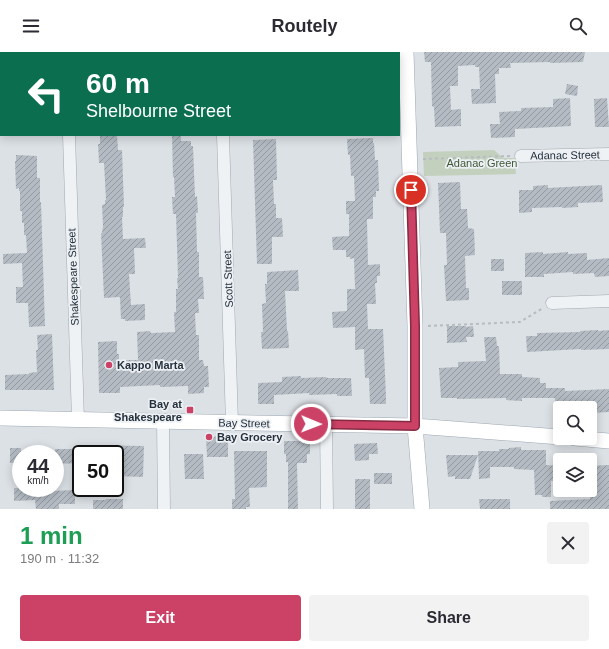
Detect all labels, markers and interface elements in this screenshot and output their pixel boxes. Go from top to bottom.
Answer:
icon: menu [20,15,42,37]
icon: search [567,15,589,37]
text: Routely [271,16,338,36]
icon: left [20,68,72,120]
text: 60 m [86,68,150,99]
text: Shelbourne Street [86,101,231,121]
street label: Adanac Street [530,148,600,162]
park label: Adanac Green [447,157,517,169]
pin [394,173,428,207]
icon: arrive [400,179,422,201]
street label: Shakespeare Street [65,228,81,326]
street label: Scott Street [221,250,235,308]
place label: Kappo Marta [117,359,185,371]
marker: Kappo Marta [104,360,114,370]
place label: Bay at Shakespeare [114,398,182,423]
map controls [553,401,597,497]
button: search [553,401,597,445]
position arrow [290,403,332,445]
marker: Bay at Shakespeare [185,405,195,415]
street label: Bay Street [218,417,270,429]
place label: Bay Grocery [217,431,283,443]
marker: Bay Grocery [204,432,214,442]
speed limit sign: 50 [72,445,124,497]
button: layers [553,453,597,497]
text: 44 [27,455,49,477]
text: km/h [27,475,49,486]
text: 1 min [20,522,83,549]
button: close [547,522,589,564]
text: 190 m · 11:32 [20,551,99,566]
button: Exit [20,595,301,641]
button: Share [309,595,589,641]

